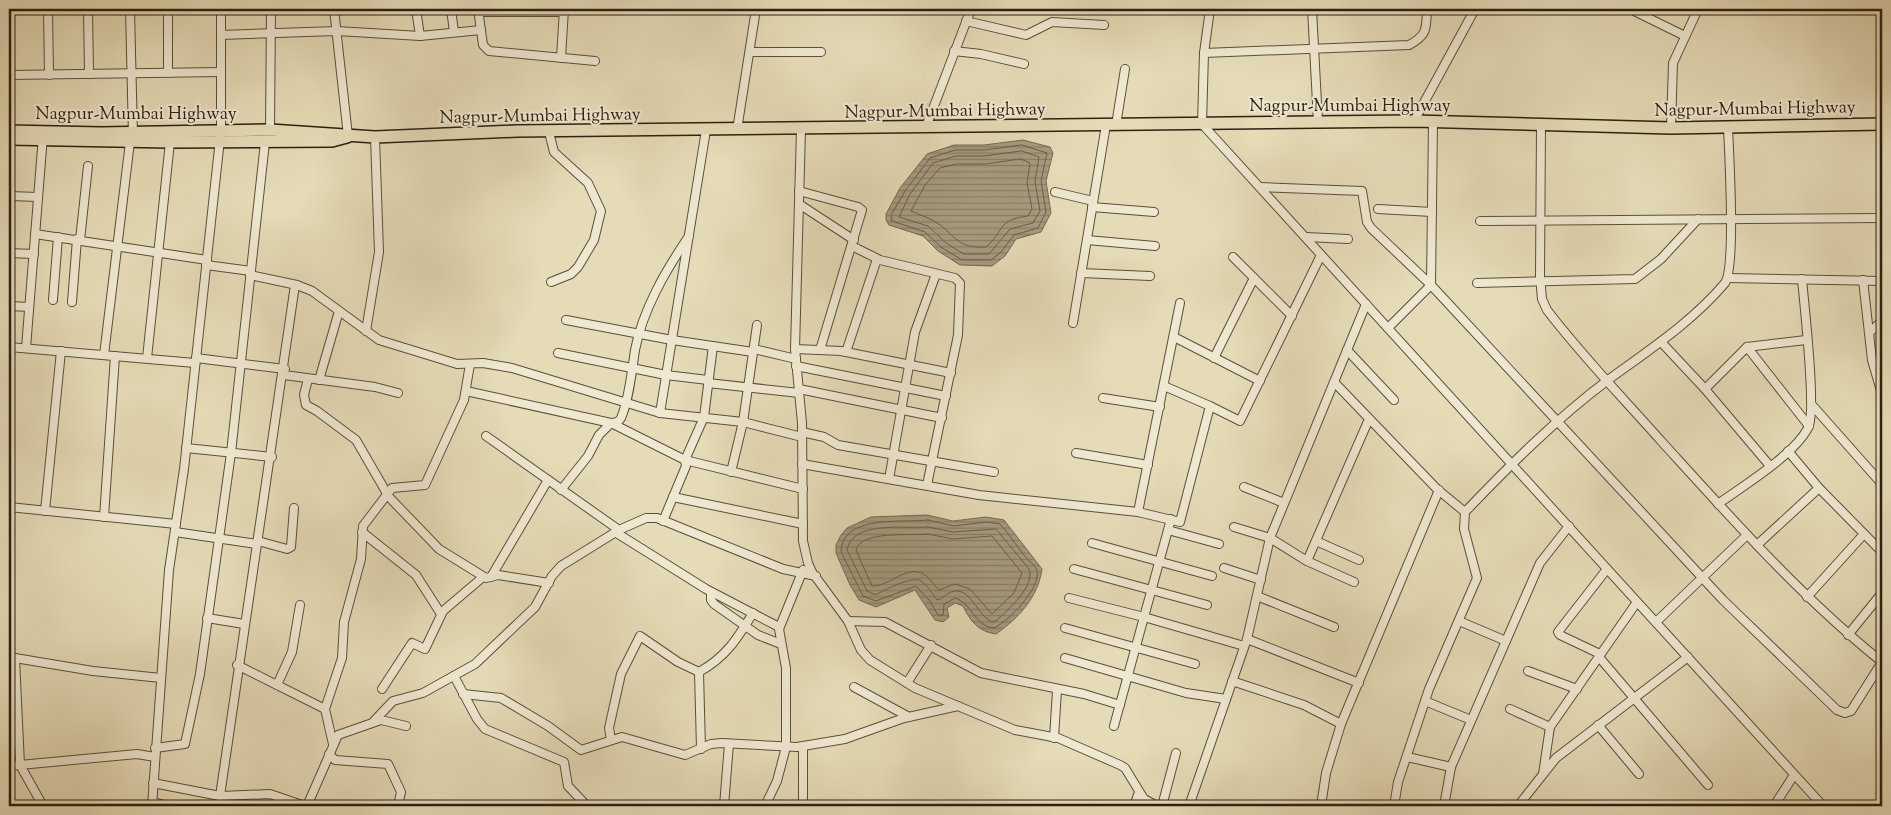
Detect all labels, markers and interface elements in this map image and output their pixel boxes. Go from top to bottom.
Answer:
street label: Nagpur-Mumbai Highway [1249,94,1451,120]
street label: Nagpur-Mumbai Highway [1654,95,1856,125]
street label: Nagpur-Mumbai Highway [844,97,1046,127]
street label: Nagpur-Mumbai Highway [35,102,237,128]
street label: Nagpur-Mumbai Highway [439,102,641,132]

